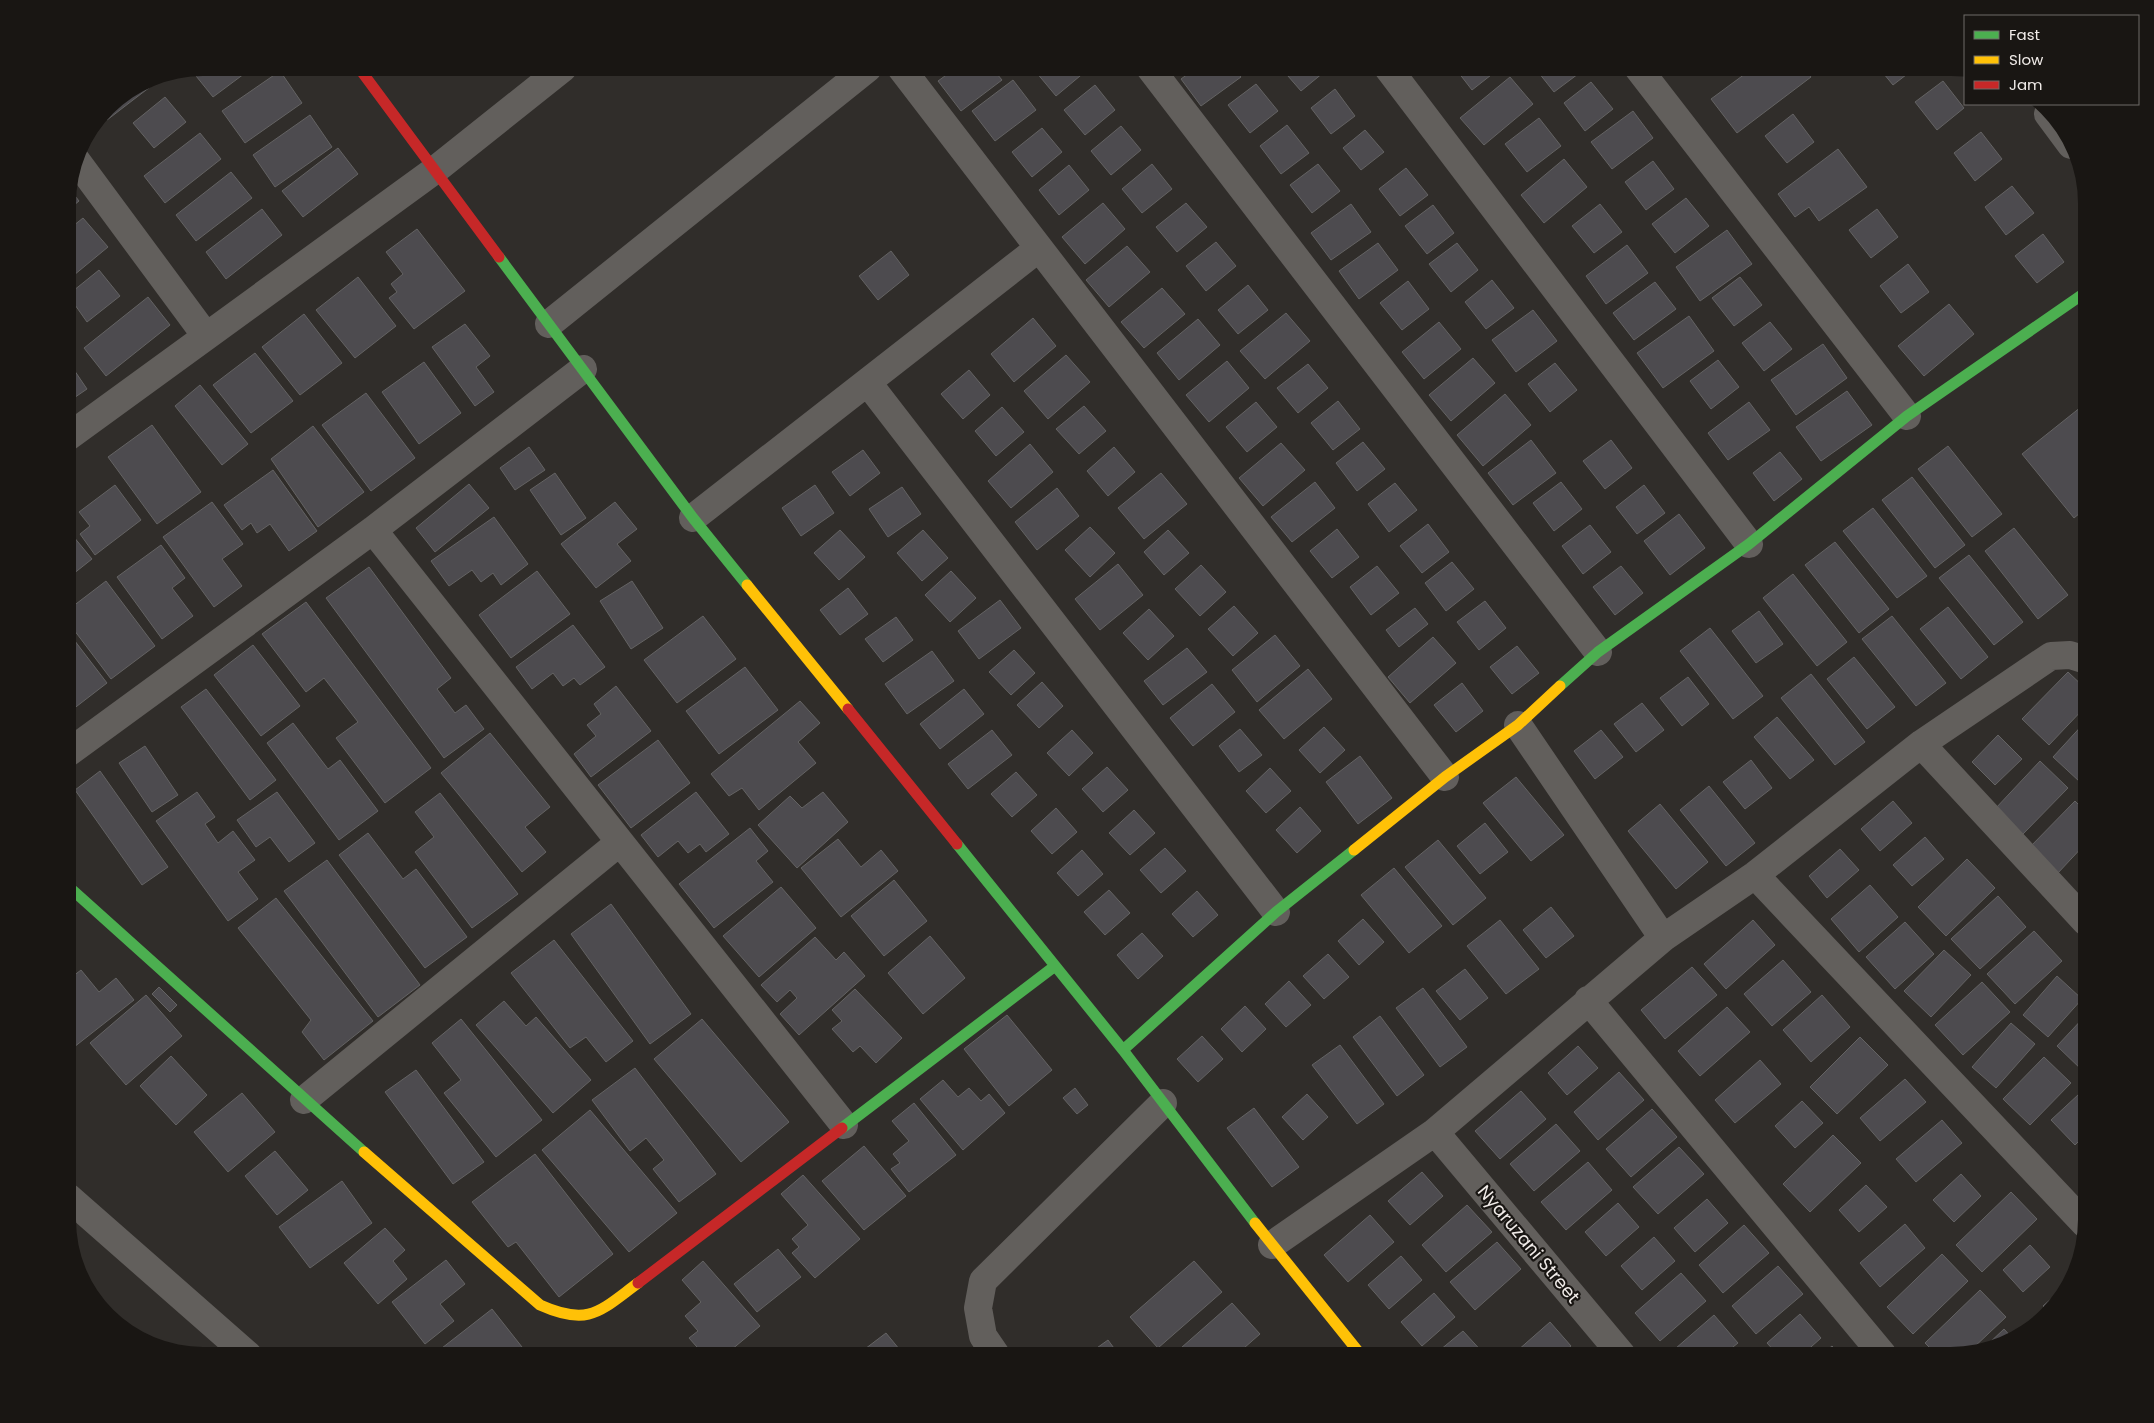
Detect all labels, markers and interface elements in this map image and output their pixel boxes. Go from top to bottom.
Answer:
legend [1964,15,2139,105]
text: Fast [2009,24,2040,45]
text: Slow [2009,49,2044,70]
text: Jam [2009,74,2043,95]
street label: Nyaruzani Street [1472,1180,1586,1308]

